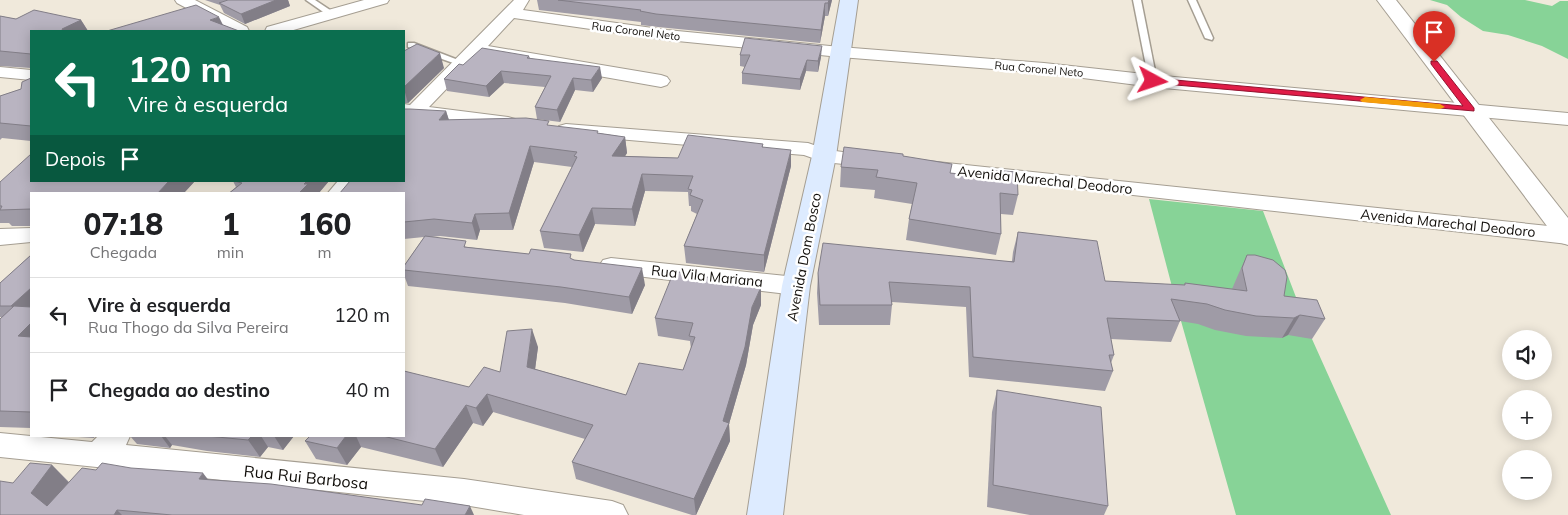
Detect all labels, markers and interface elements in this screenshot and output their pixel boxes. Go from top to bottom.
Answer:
pin [1413,11,1455,62]
icon: arrive [1420,18,1448,46]
street label: Rua Coronel Neto [591,19,681,43]
text: 120 m [128,47,232,91]
icon: left [45,50,110,115]
position arrow [1126,54,1178,106]
street label: Rua Coronel Neto [994,58,1084,80]
text: Vire à esquerda [128,90,288,118]
icon: arrive [116,145,144,173]
text: Depois [45,147,106,171]
street label: Avenida Marechal Deodoro [957,162,1133,198]
street label: Avenida Dom Bosco [783,191,825,323]
text: 07:18 [83,205,163,243]
text: 1 [221,205,239,243]
text: 160 [298,205,352,243]
street label: Avenida Marechal Deodoro [1360,205,1536,241]
text: Chegada [90,242,157,262]
text: min [217,242,244,262]
text: m [317,242,332,262]
street label: Rua Vila Mariana [650,261,764,291]
text: Vire à esquerda [88,293,231,317]
icon: left [45,301,73,329]
text: 120 m [334,303,390,327]
text: Rua Thogo da Silva Pereira [88,317,289,337]
map controls [1502,330,1552,500]
button: sound [1502,330,1552,380]
icon: arrive [45,376,73,404]
text: Chegada ao destino [88,378,270,402]
text: 40 m [346,378,390,402]
button: + [1502,390,1552,440]
button: − [1502,450,1552,500]
street label: Rua Rui Barbosa [243,461,369,493]

